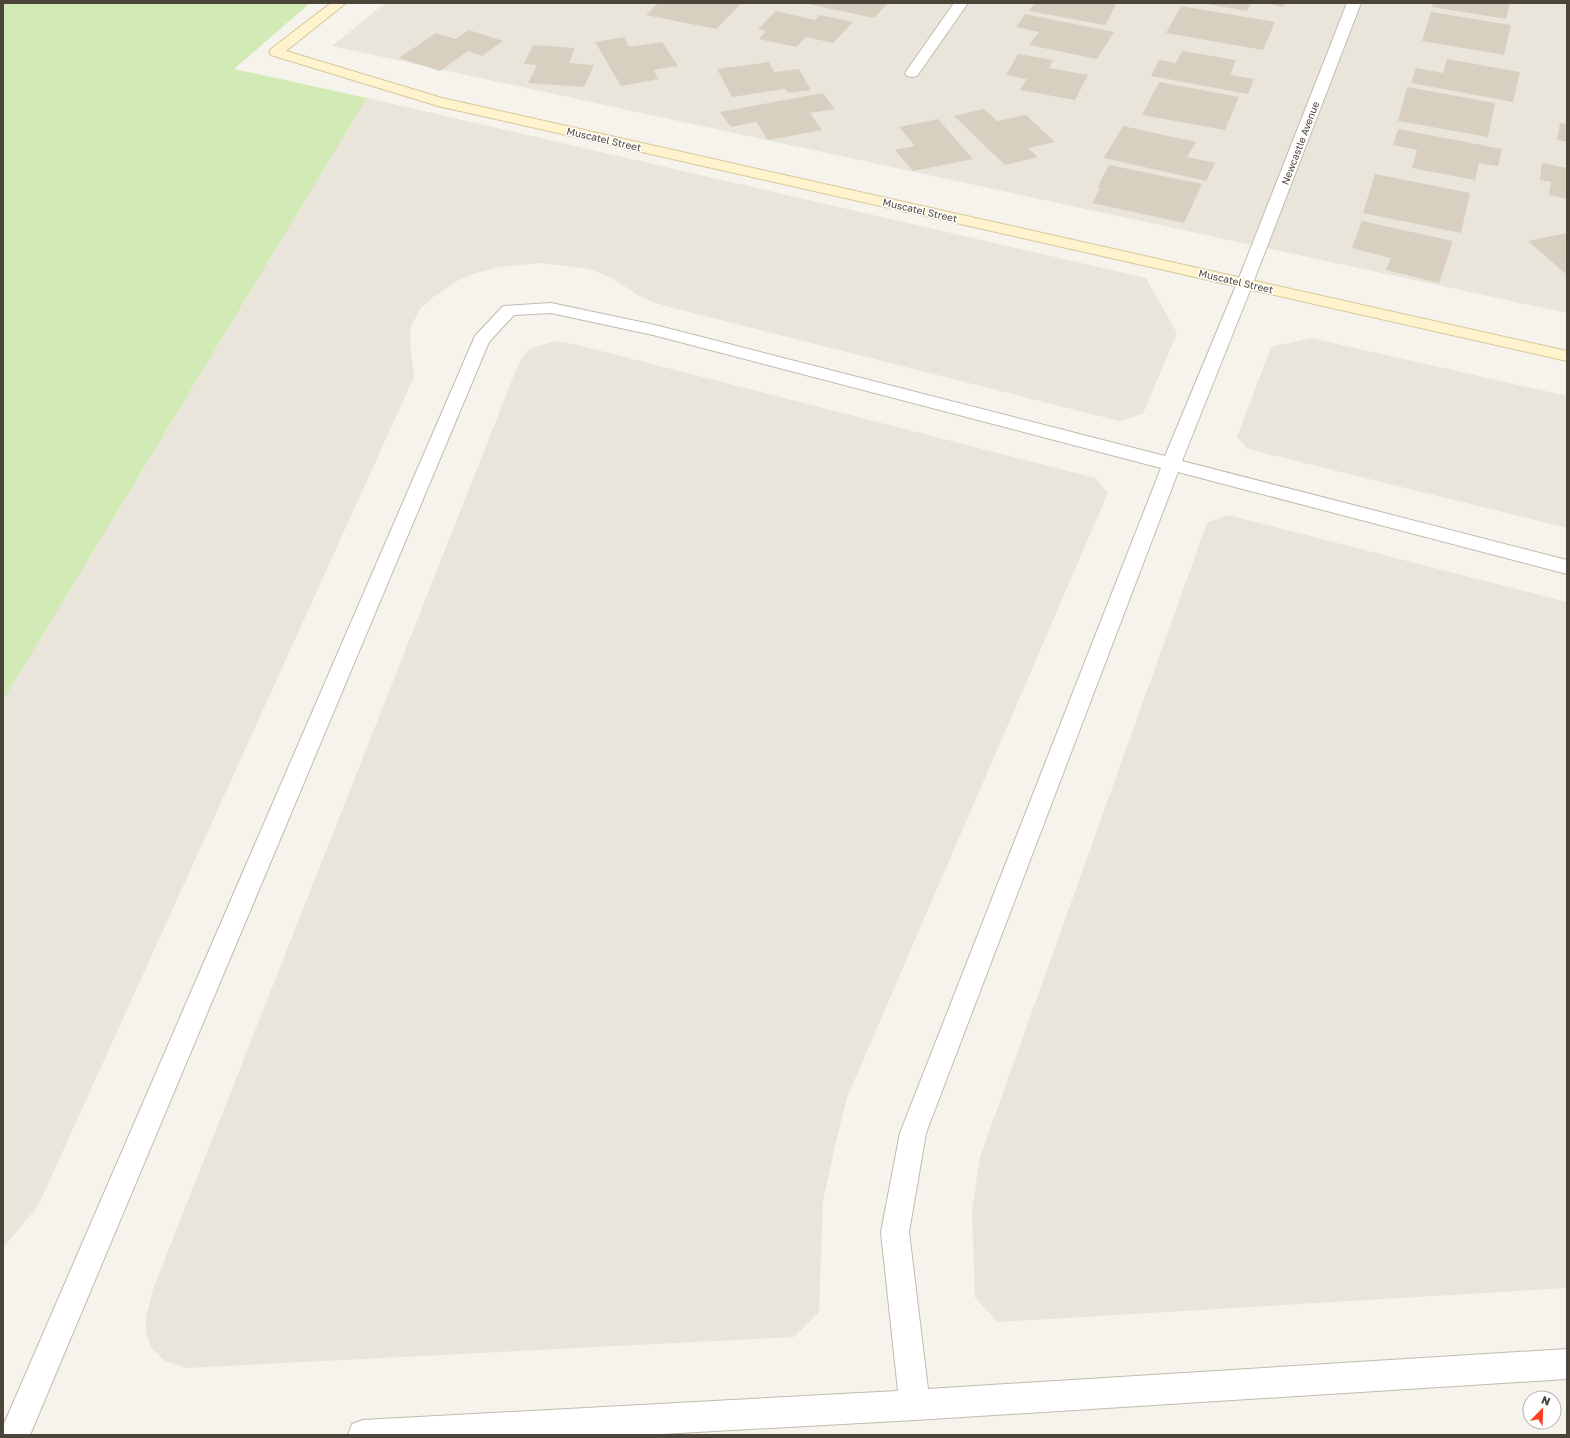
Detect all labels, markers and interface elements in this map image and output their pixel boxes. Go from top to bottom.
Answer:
street label: Newcastle Avenue [1279,99,1322,186]
street label: Muscatel Street [566,125,642,153]
street label: Muscatel Street [882,196,958,224]
street label: Muscatel Street [1198,267,1274,295]
north arrow [1522,1390,1562,1430]
text: N [1540,1393,1552,1408]

